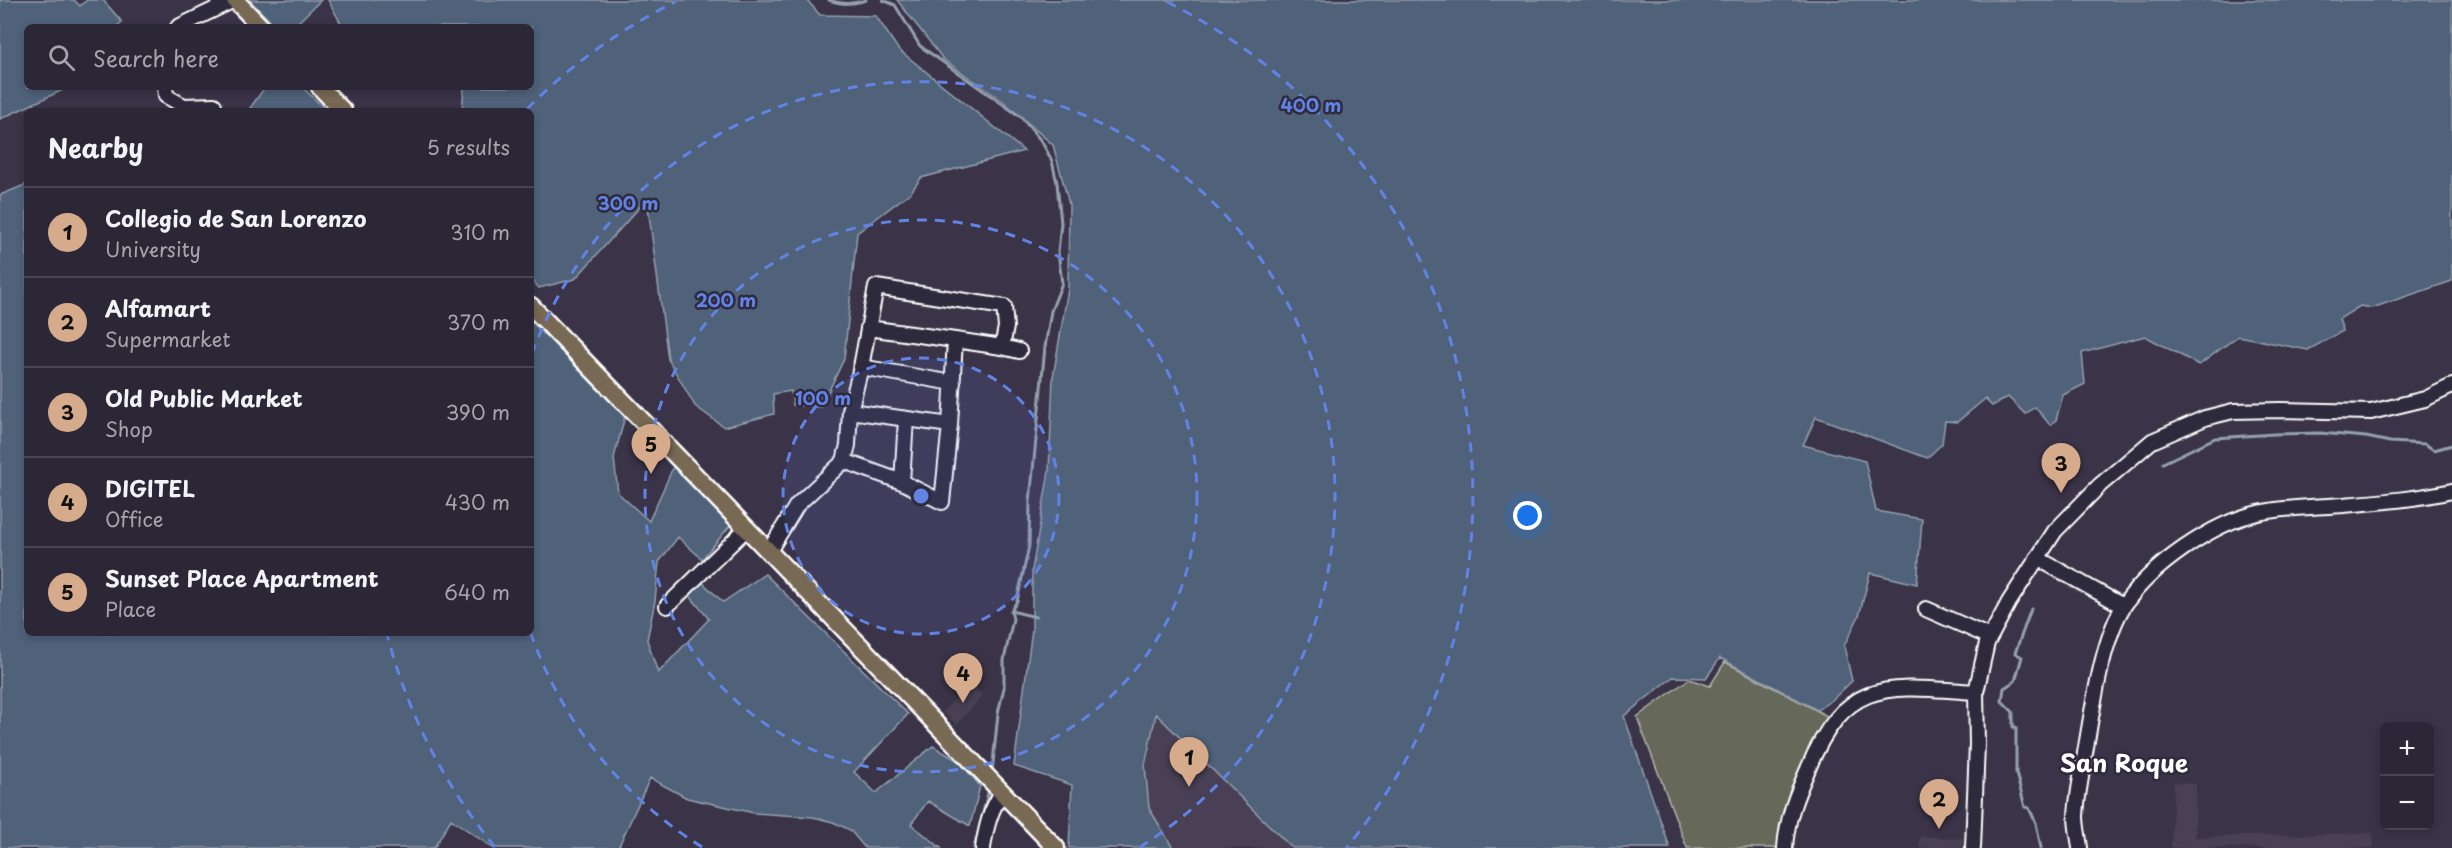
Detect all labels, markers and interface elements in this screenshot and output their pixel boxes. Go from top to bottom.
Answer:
search box [24,24,534,90]
icon: search [45,41,78,74]
text: Search here [93,41,219,74]
text: 400 m [1281,91,1341,118]
text: Nearby [48,128,143,167]
text: 5 results [427,132,510,162]
text: 300 m [598,189,658,216]
text: Collegio de San Lorenzo [105,201,367,234]
text: 1 [63,217,72,247]
text: 310 m [450,217,510,247]
text: University [105,234,201,264]
text: 200 m [696,286,756,313]
text: Alfamart [105,291,211,324]
text: 2 [60,307,75,337]
text: 370 m [447,307,510,337]
text: Supermarket [105,324,231,354]
text: Old Public Market [105,381,303,414]
text: 100 m [795,384,851,411]
text: 3 [61,397,74,427]
text: 390 m [446,397,510,427]
text: Shop [105,414,153,444]
pin: 5 [632,424,670,474]
pin: 3 [2042,444,2080,493]
text: DIGITEL [105,471,195,504]
centre of rings [911,486,931,506]
text: 4 [61,487,74,517]
text: 430 m [445,487,510,517]
your location [1513,501,1542,530]
text: Office [105,504,163,534]
text: Sunset Place Apartment [105,561,379,594]
text: 5 [61,577,74,607]
text: 640 m [444,577,510,607]
text: Place [105,594,156,624]
pin: 4 [944,654,982,703]
map controls [2380,722,2434,830]
button: + [2380,722,2434,776]
pin: 1 [1170,738,1208,787]
district label: San Roque [2060,744,2188,780]
button: − [2380,776,2434,830]
pin: 2 [1920,780,1958,829]

